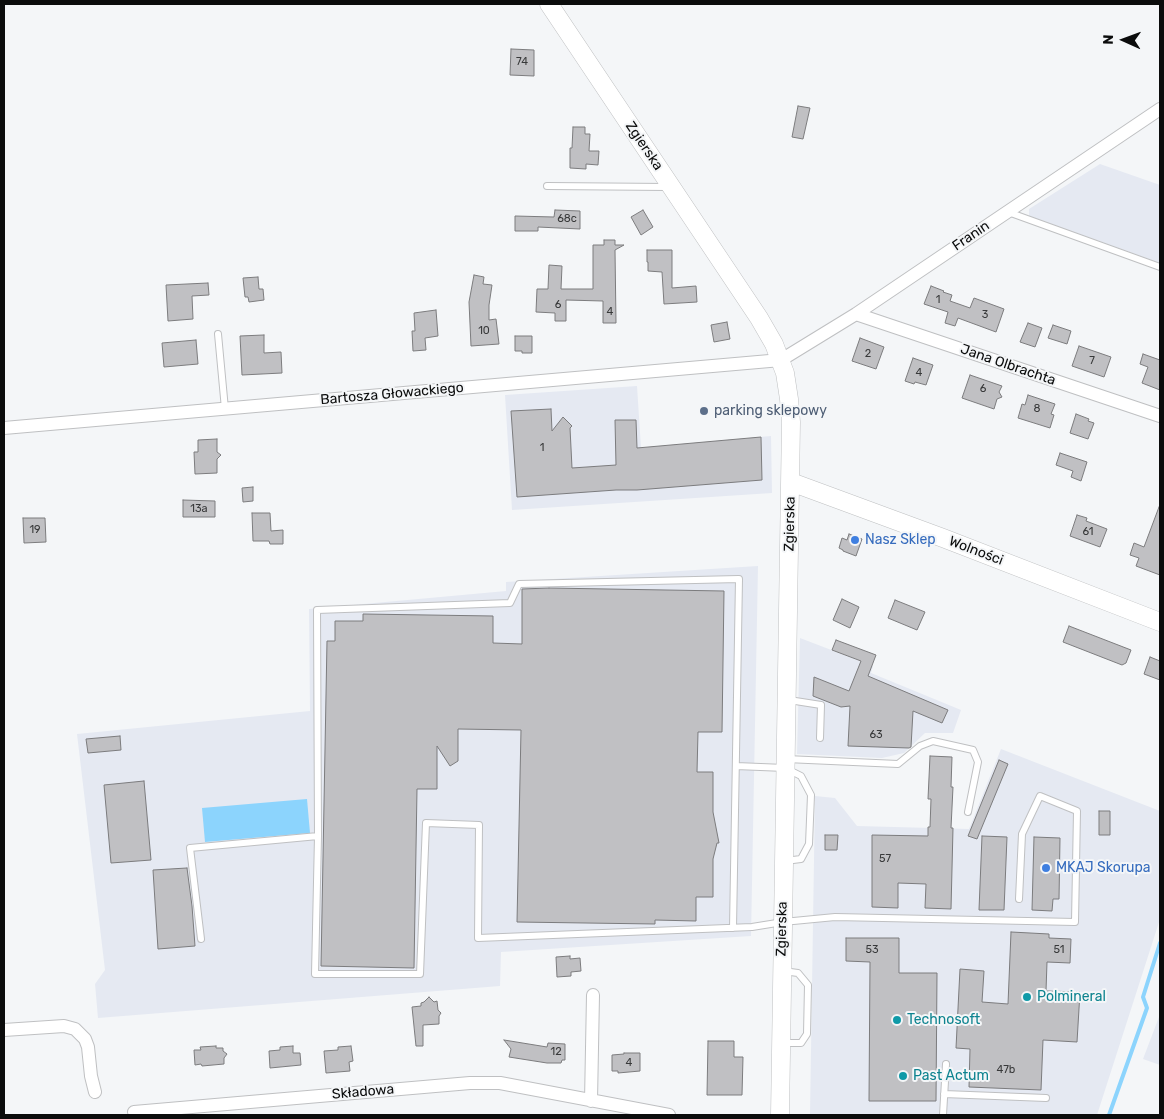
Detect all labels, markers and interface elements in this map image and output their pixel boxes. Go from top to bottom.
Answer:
north arrow [1099,15,1149,65]
text: N [1100,34,1117,45]
house number: 74 [516,55,528,69]
street label: Zgierska [622,118,666,174]
house number: 68c [557,212,577,226]
street label: Franin [949,217,993,255]
house number: 1 [936,293,940,307]
house number: 6 [555,298,561,312]
house number: 4 [607,305,613,319]
house number: 3 [982,308,988,322]
house number: 10 [478,324,490,338]
street label: Jana Olbrachta [958,341,1058,389]
house number: 2 [865,347,871,361]
house number: 7 [1089,354,1095,368]
house number: 4 [916,366,922,380]
street label: Bartosza Głowackiego [320,379,464,409]
house number: 6 [980,382,986,396]
house number: 8 [1034,402,1040,416]
place label: parking sklepowy [714,403,827,419]
marker: parking sklepowy [698,405,710,417]
house number: 1 [540,441,544,455]
street label: Zgierska [781,496,799,552]
house number: 13a [190,502,208,516]
house number: 19 [29,523,41,537]
house number: 61 [1082,525,1094,539]
place label: Nasz Sklep [865,532,936,548]
street label: Wolności [946,533,1006,569]
marker: Nasz Sklep [849,534,861,546]
house number: 63 [869,728,883,742]
house number: 57 [879,852,891,866]
place label: MKAJ Skorupa [1056,860,1151,876]
marker: MKAJ Skorupa [1040,862,1052,874]
street label: Zgierska [773,901,791,957]
house number: 53 [865,943,879,957]
house number: 51 [1053,943,1065,957]
place label: Polmineral [1037,989,1106,1005]
marker: Polmineral [1021,991,1033,1003]
place label: Technosoft [907,1012,980,1028]
marker: Technosoft [891,1014,903,1026]
house number: 12 [550,1045,562,1059]
house number: 4 [626,1056,632,1070]
house number: 47b [997,1063,1015,1077]
place label: Past Actum [913,1068,989,1084]
marker: Past Actum [897,1070,909,1082]
street label: Składowa [331,1081,395,1103]

